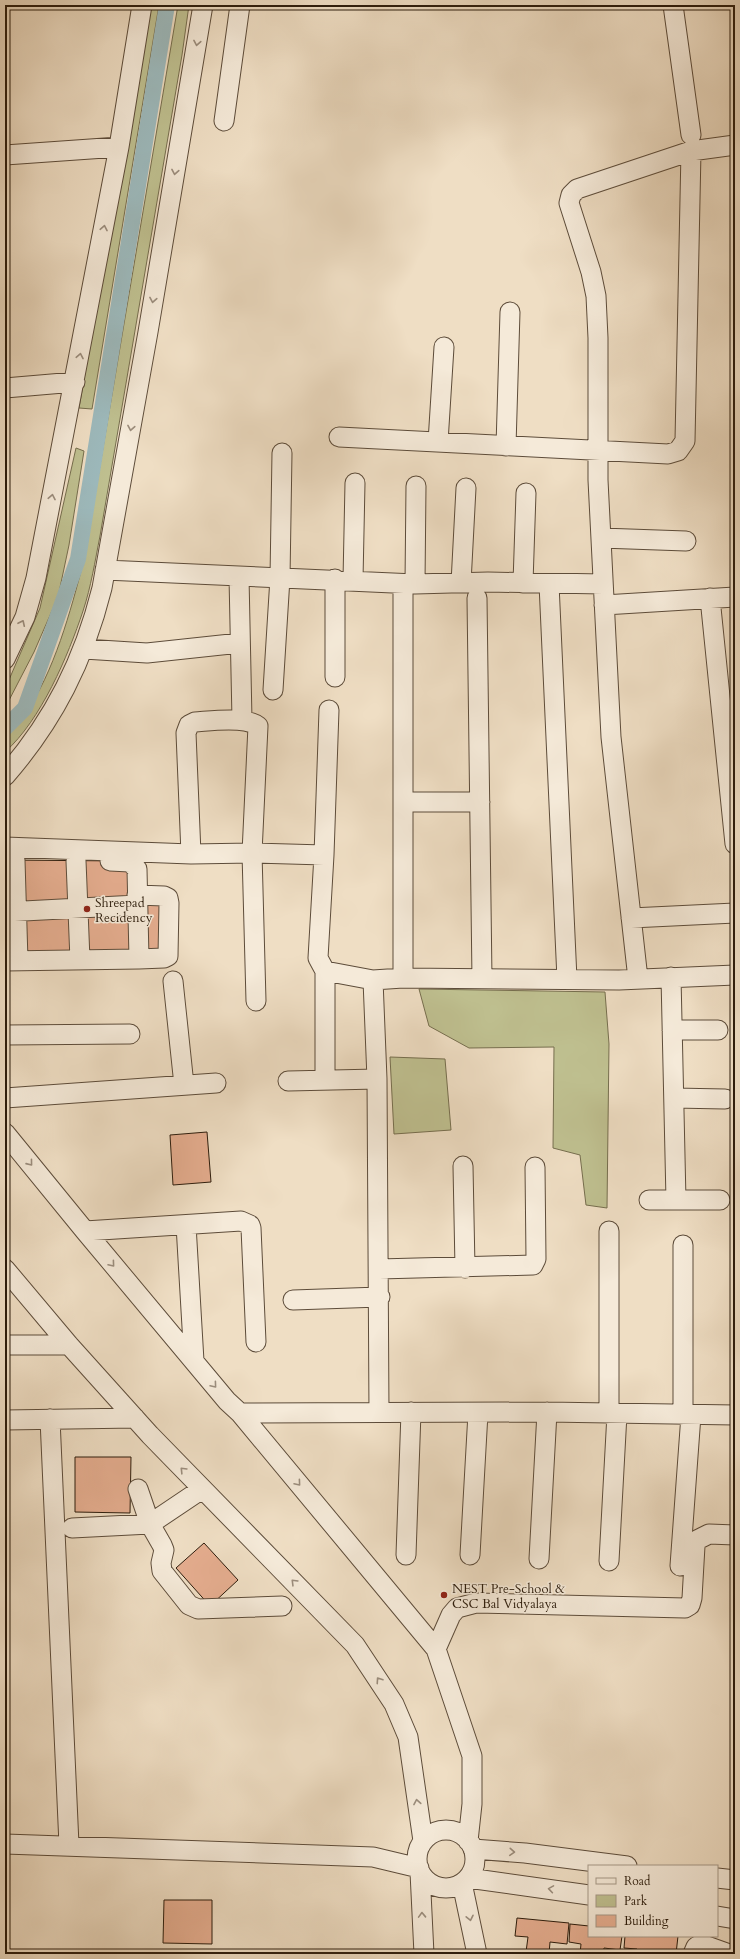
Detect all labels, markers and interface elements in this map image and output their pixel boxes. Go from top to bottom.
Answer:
one-way arrow [193,40,202,47]
one-way arrow [171,169,180,175]
one-way arrow [99,225,107,231]
one-way arrow [149,297,158,303]
one-way arrow [75,353,83,359]
one-way arrow [127,425,135,431]
one-way arrow [47,494,56,500]
one-way arrow [17,620,25,628]
place label: Shreepad Recidency [95,894,153,927]
marker: Shreepad Recidency [82,904,92,914]
one-way arrow [25,1159,32,1166]
one-way arrow [107,1259,114,1266]
one-way arrow [209,1380,216,1387]
one-way arrow [180,1467,188,1475]
one-way arrow [294,1478,301,1486]
one-way arrow [291,1579,299,1587]
place label: NEST Pre-School & CSC Bal Vidyalaya [452,1580,565,1613]
marker: NEST Pre-School & CSC Bal Vidyalaya [439,1590,449,1600]
one-way arrow [376,1677,384,1684]
one-way arrow [413,1799,422,1805]
one-way arrow [509,1847,515,1856]
legend [588,1865,718,1937]
text: Road [624,1873,651,1889]
one-way arrow [547,1885,554,1894]
text: Park [624,1893,648,1909]
one-way arrow [418,1912,427,1918]
text: Building [624,1913,669,1929]
one-way arrow [465,1915,473,1922]

